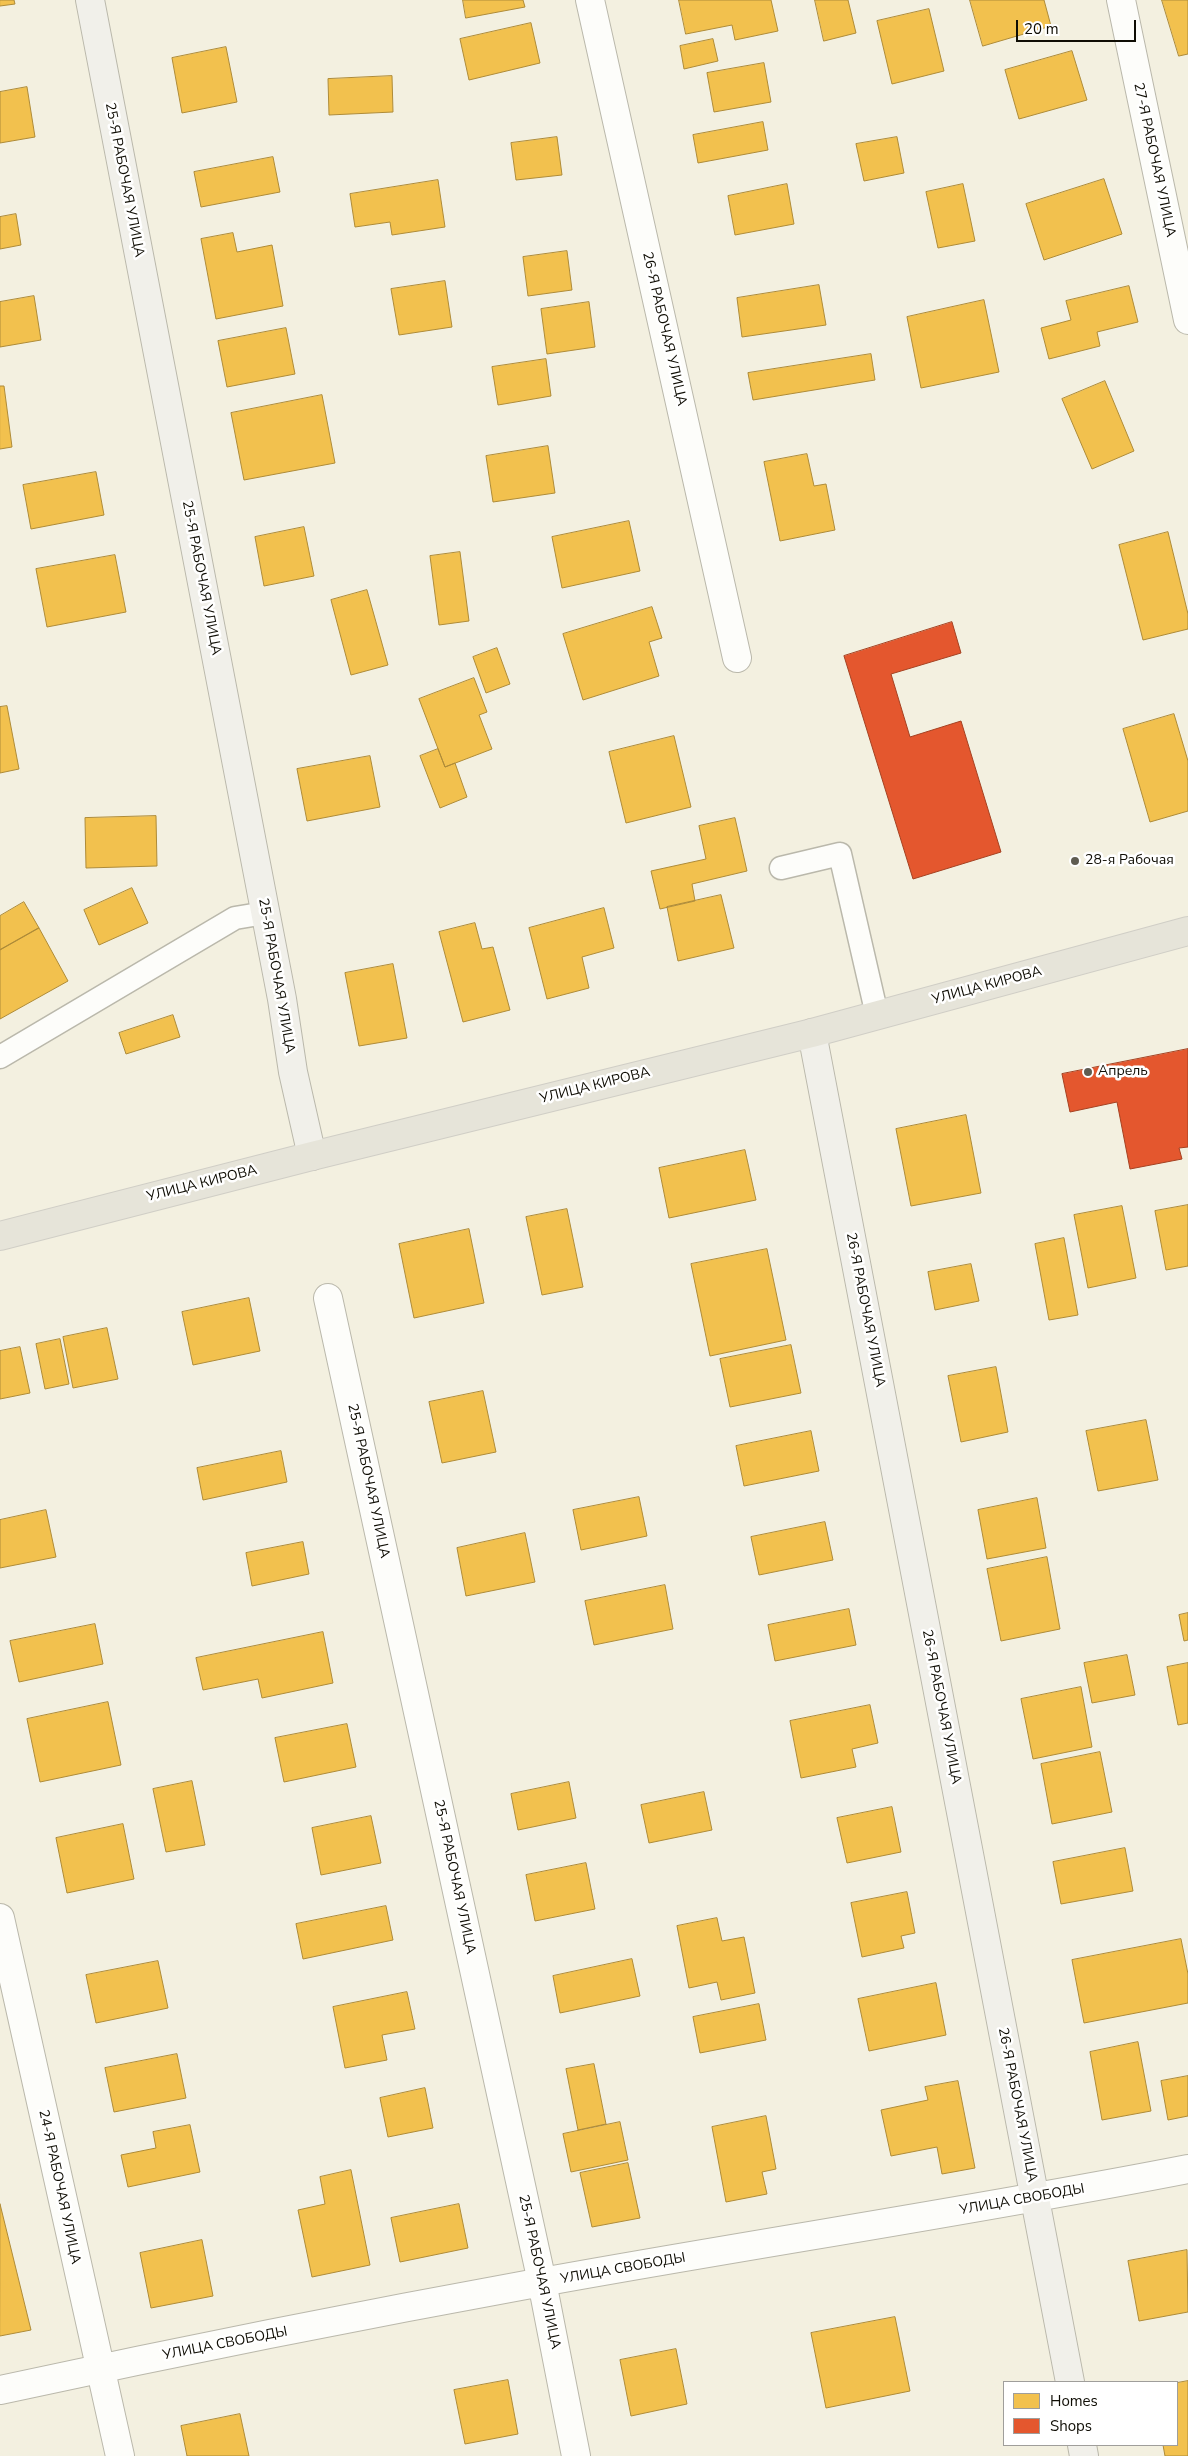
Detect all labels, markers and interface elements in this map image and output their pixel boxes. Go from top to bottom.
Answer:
scale bar [1018,10,1138,42]
text: 20 m [1024,19,1059,39]
street label: 27-Я РАБОЧАЯ УЛИЦА [1129,81,1179,239]
street label: 25-Я РАБОЧАЯ УЛИЦА [101,101,147,259]
street label: 26-Я РАБОЧАЯ УЛИЦА [638,250,690,408]
street label: 25-Я РАБОЧАЯ УЛИЦА [178,499,224,657]
place label: 28-я Рабочая [1085,853,1174,869]
marker: 28-я Рабочая [1069,855,1081,867]
street label: 25-Я РАБОЧАЯ УЛИЦА [254,897,298,1055]
street label: УЛИЦА КИРОВА [930,963,1044,1009]
street label: УЛИЦА КИРОВА [538,1064,652,1108]
place label: Апрель [1098,1064,1148,1080]
marker: Апрель [1082,1066,1094,1078]
street label: УЛИЦА КИРОВА [145,1162,259,1206]
street label: 26-Я РАБОЧАЯ УЛИЦА [842,1231,888,1389]
street label: 25-Я РАБОЧАЯ УЛИЦА [343,1402,393,1560]
street label: 26-Я РАБОЧАЯ УЛИЦА [918,1628,964,1786]
street label: 25-Я РАБОЧАЯ УЛИЦА [429,1798,479,1956]
street label: 26-Я РАБОЧАЯ УЛИЦА [994,2026,1040,2184]
street label: 24-Я РАБОЧАЯ УЛИЦА [34,2108,84,2266]
street label: УЛИЦА СВОБОДЫ [958,2181,1086,2219]
street label: 25-Я РАБОЧАЯ УЛИЦА [514,2193,564,2351]
street label: УЛИЦА СВОБОДЫ [559,2250,687,2288]
street label: УЛИЦА СВОБОДЫ [161,2324,289,2364]
legend [1003,2381,1178,2446]
text: Homes [1050,2391,1098,2411]
text: Shops [1050,2416,1092,2436]

